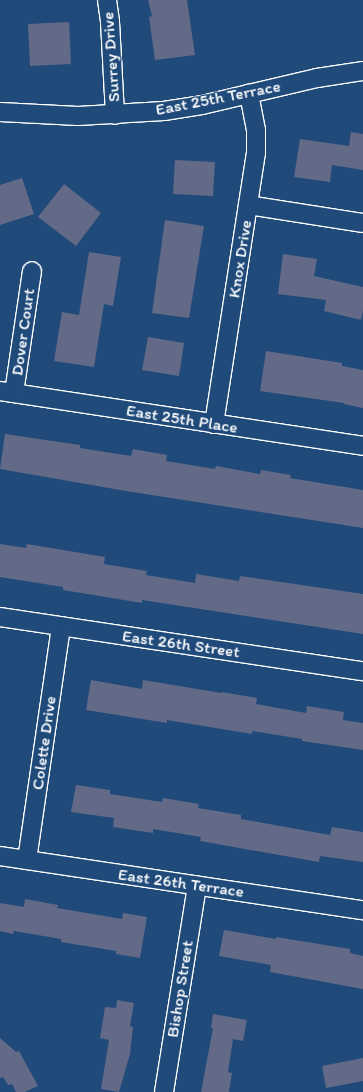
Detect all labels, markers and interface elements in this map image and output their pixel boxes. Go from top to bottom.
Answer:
street label: Surrey Drive [98,11,124,103]
street label: East 25th Terrace [154,76,282,120]
street label: Knox Drive [224,218,256,300]
street label: Dover Court [7,287,39,377]
street label: East 25th Place [125,400,239,438]
street label: East 26th Street [121,626,241,662]
street label: Colette Drive [27,695,61,791]
street label: East 26th Terrace [117,864,245,902]
street label: Bishop Street [162,939,198,1039]

